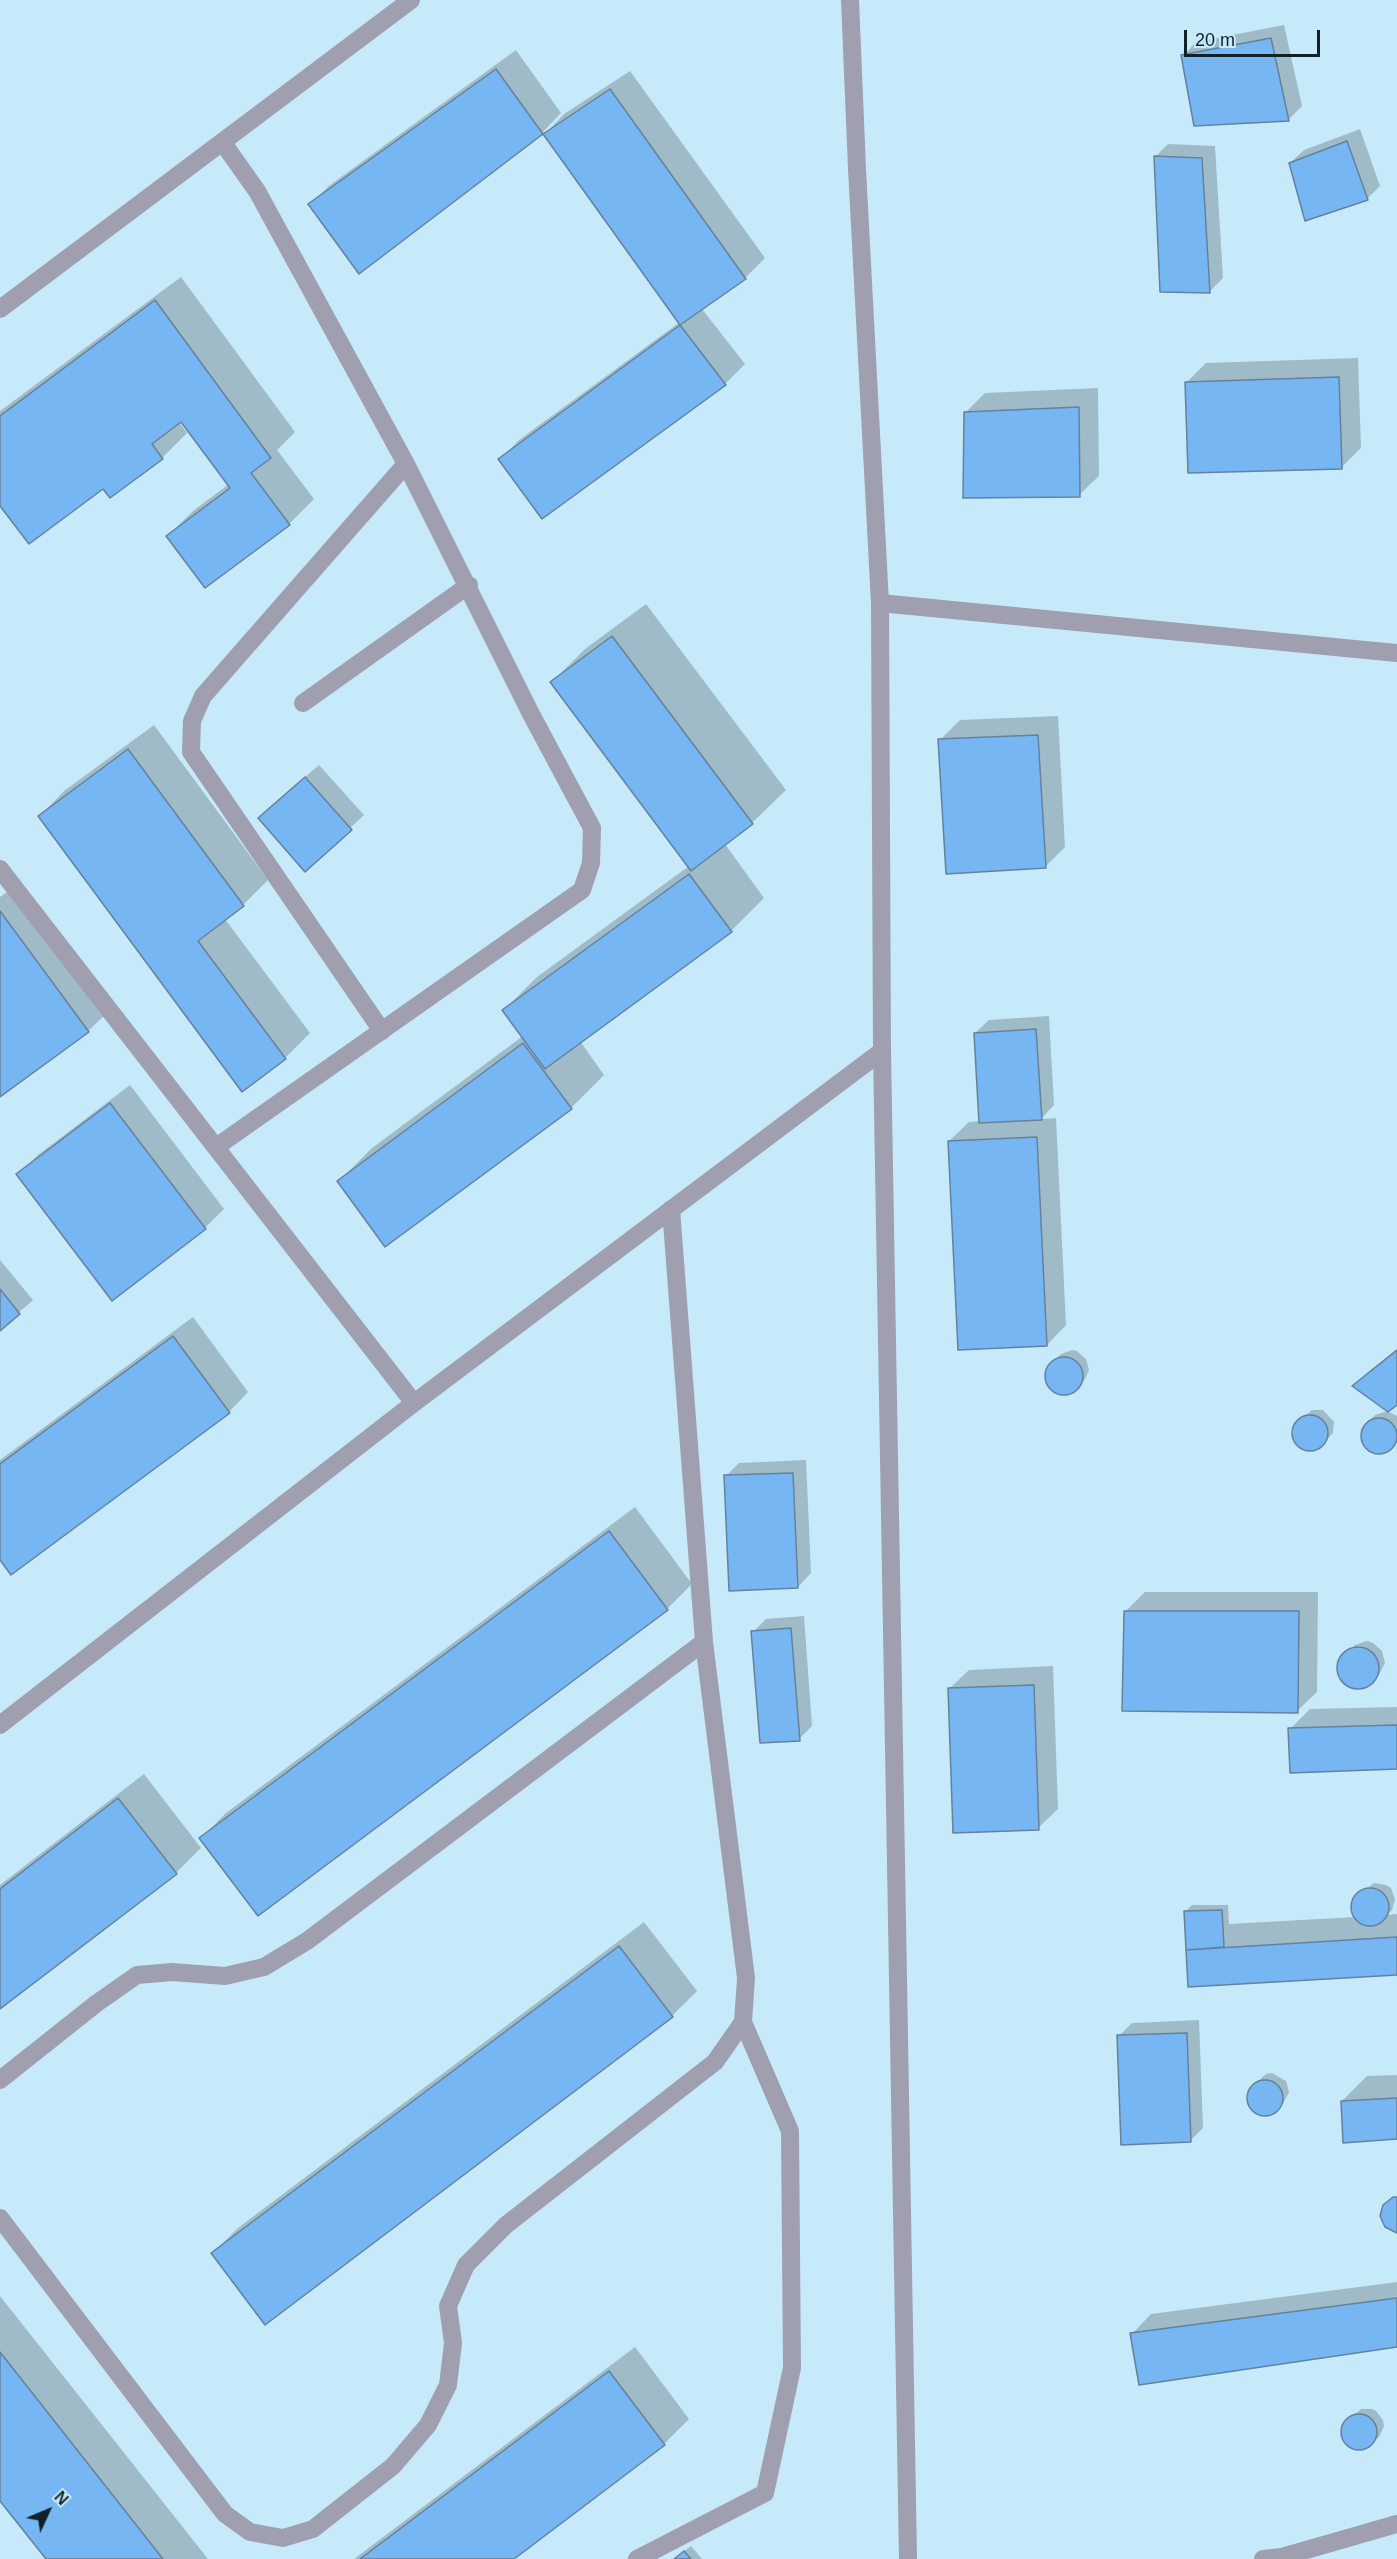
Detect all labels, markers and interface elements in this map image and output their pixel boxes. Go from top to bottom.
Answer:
scale bar [1187,18,1324,56]
text: 20 m [1195,30,1235,50]
north arrow [18,2481,78,2541]
text: N [51,2488,71,2508]

